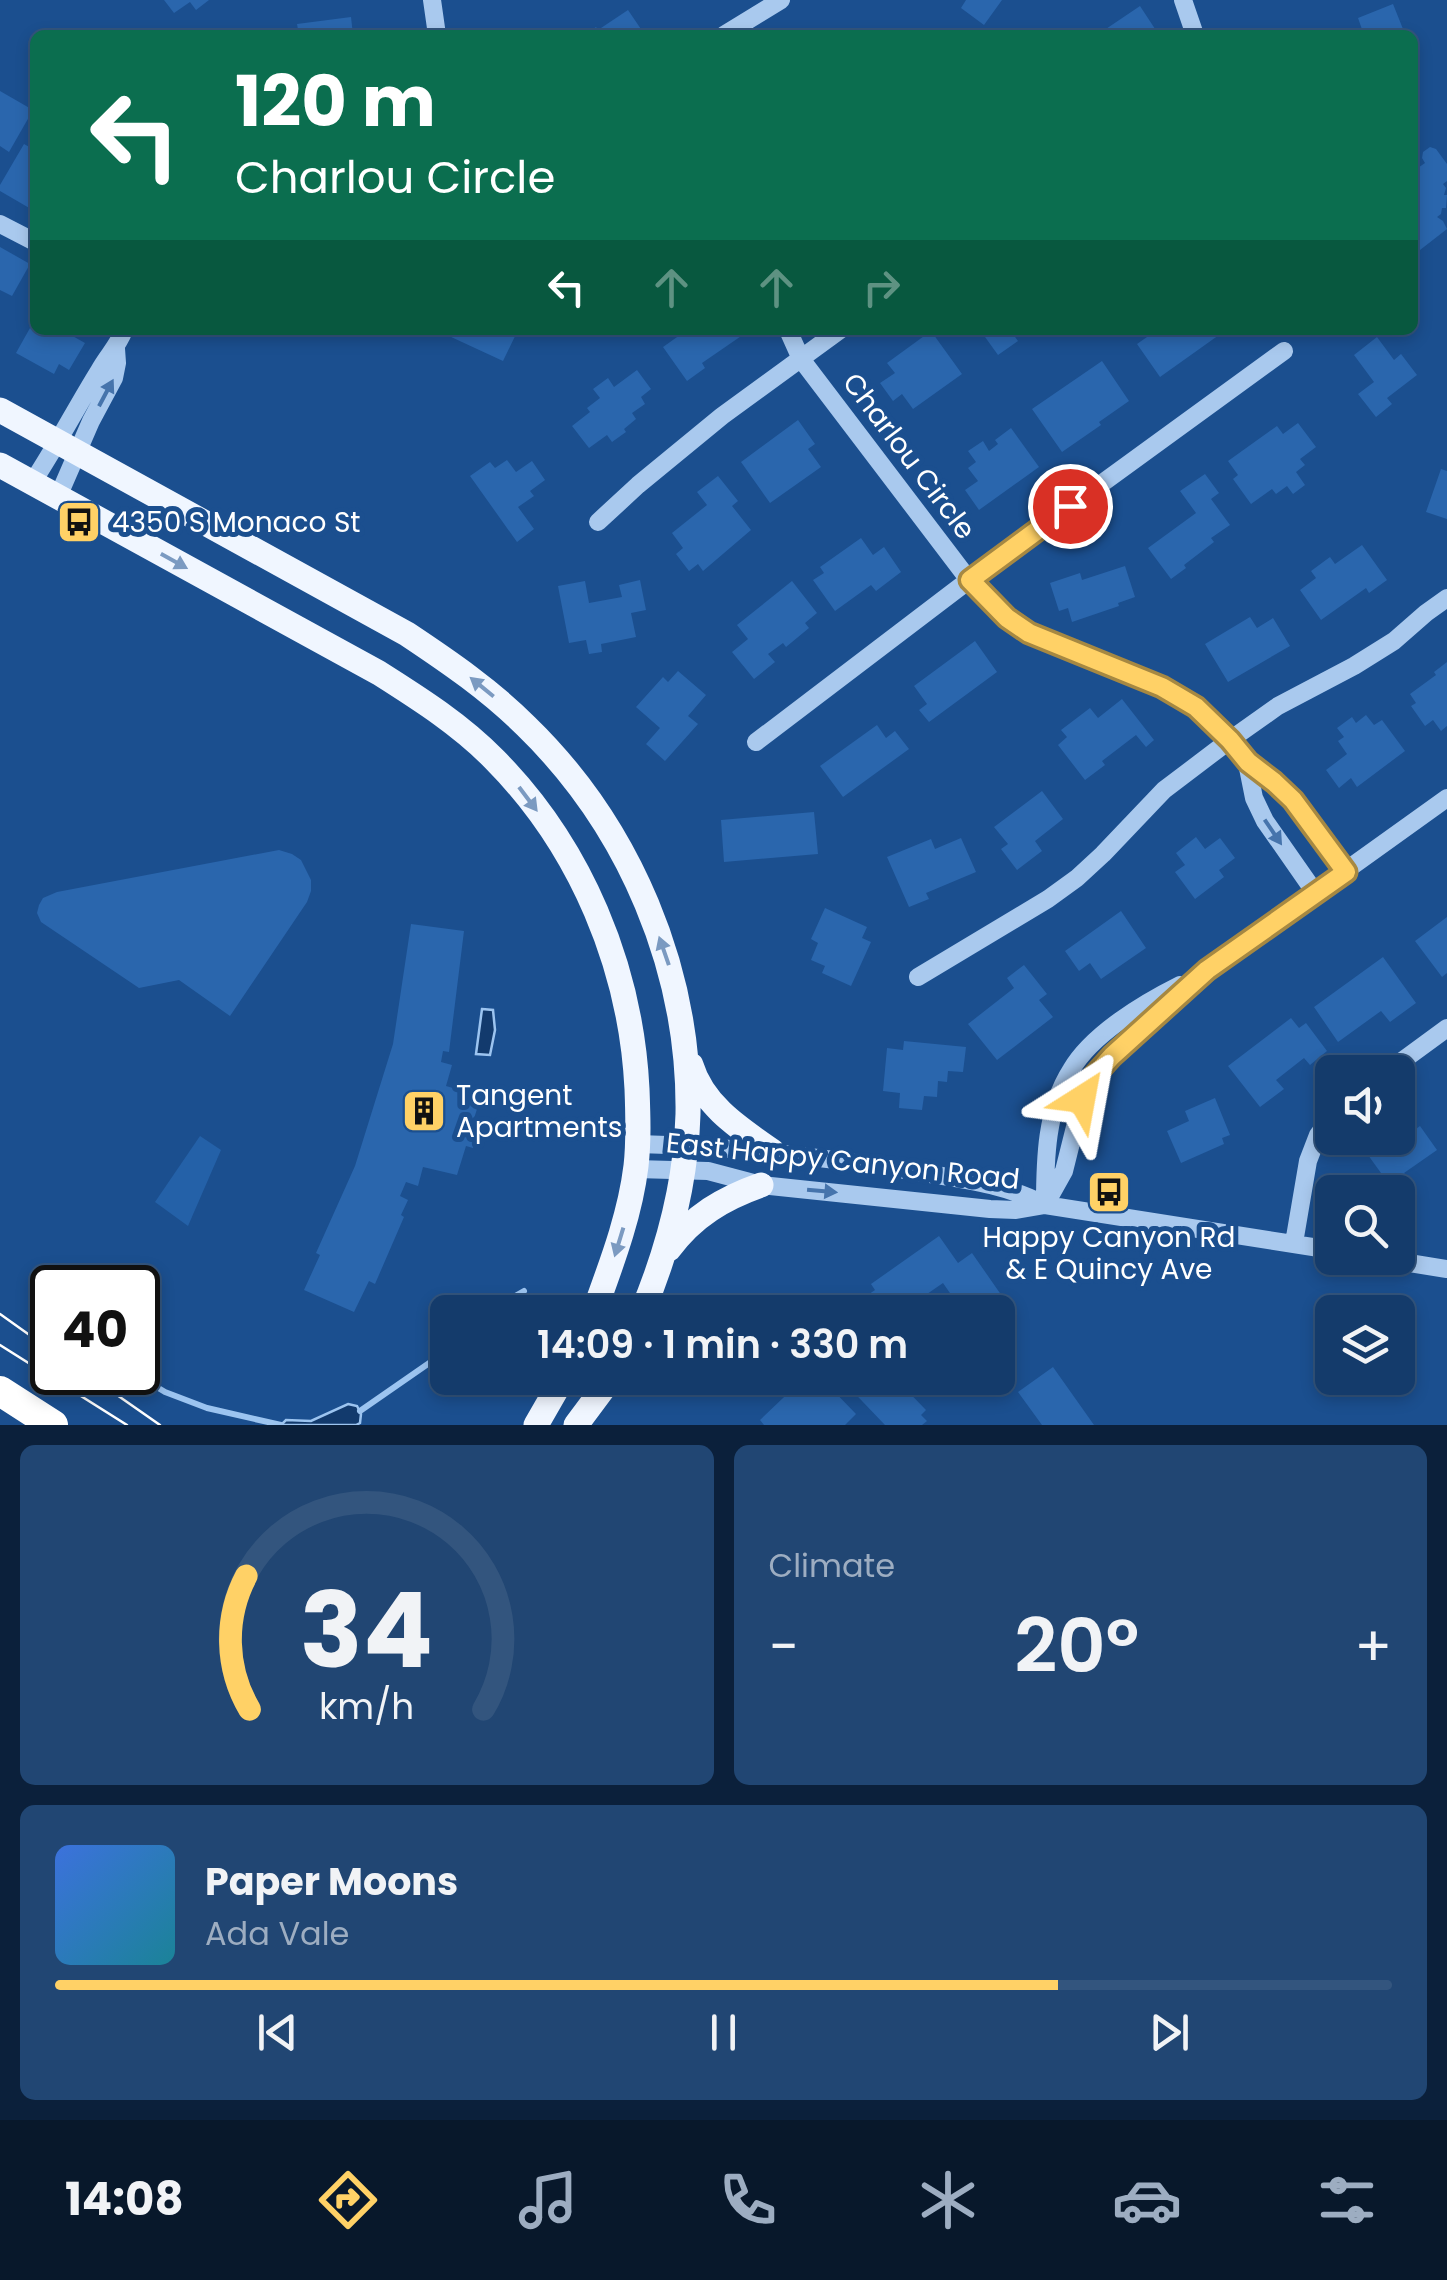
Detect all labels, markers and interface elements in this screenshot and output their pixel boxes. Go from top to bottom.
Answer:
text: 120 m [235,52,436,151]
icon: left [70,70,200,200]
text: Charlou Circle [235,146,555,209]
icon: left [539,260,594,315]
icon: ahead [644,260,699,315]
icon: ahead [749,260,804,315]
icon: right [854,260,909,315]
street label: Charlou Circle [833,365,985,547]
one-way arrow [98,378,115,407]
pin [1028,464,1113,549]
icon: arrive [1043,479,1098,534]
bus stop icon: 4350 S Monaco St [56,499,102,545]
place label: 4350 S Monaco St [112,503,361,542]
one-way arrow [160,552,188,570]
one-way arrow [470,677,495,698]
one-way arrow [518,786,538,812]
one-way arrow [1263,819,1281,846]
one-way arrow [656,935,671,965]
position arrow [1030,1047,1134,1151]
map controls [1315,1055,1415,1395]
button: sound [1315,1055,1415,1155]
place label: Tangent Apartments [456,1076,622,1147]
building icon: Tangent Apartments [401,1088,447,1134]
street label: East Happy Canyon Road [664,1123,1022,1199]
bus stop icon: Happy Canyon Rd & E Quincy Ave [1086,1169,1132,1215]
button: search [1315,1175,1415,1275]
one-way arrow [807,1183,839,1199]
place label: Happy Canyon Rd & E Quincy Ave [983,1218,1235,1289]
one-way arrow [611,1227,626,1258]
speed limit sign: 40 [30,1265,160,1395]
button: layers [1315,1295,1415,1395]
text: 14:09 · 1 min · 330 m [537,1318,908,1371]
text: Climate [769,1543,895,1588]
text: 34 [300,1558,433,1703]
text: 20° [1014,1593,1139,1698]
text: − [769,1608,799,1685]
text: + [1354,1608,1392,1685]
text: km/h [319,1681,414,1732]
text: Paper Moons [205,1855,458,1908]
text: Ada Vale [205,1911,349,1956]
icon: previous [250,2005,305,2060]
icon: pause [696,2005,751,2060]
icon: next [1142,2005,1197,2060]
icon: directions [313,2165,383,2235]
icon: music [513,2165,583,2235]
icon: phone [713,2165,783,2235]
icon: climate [913,2165,983,2235]
icon: car [1112,2165,1182,2235]
icon: filters [1312,2165,1382,2235]
text: 14:08 [65,2168,184,2231]

